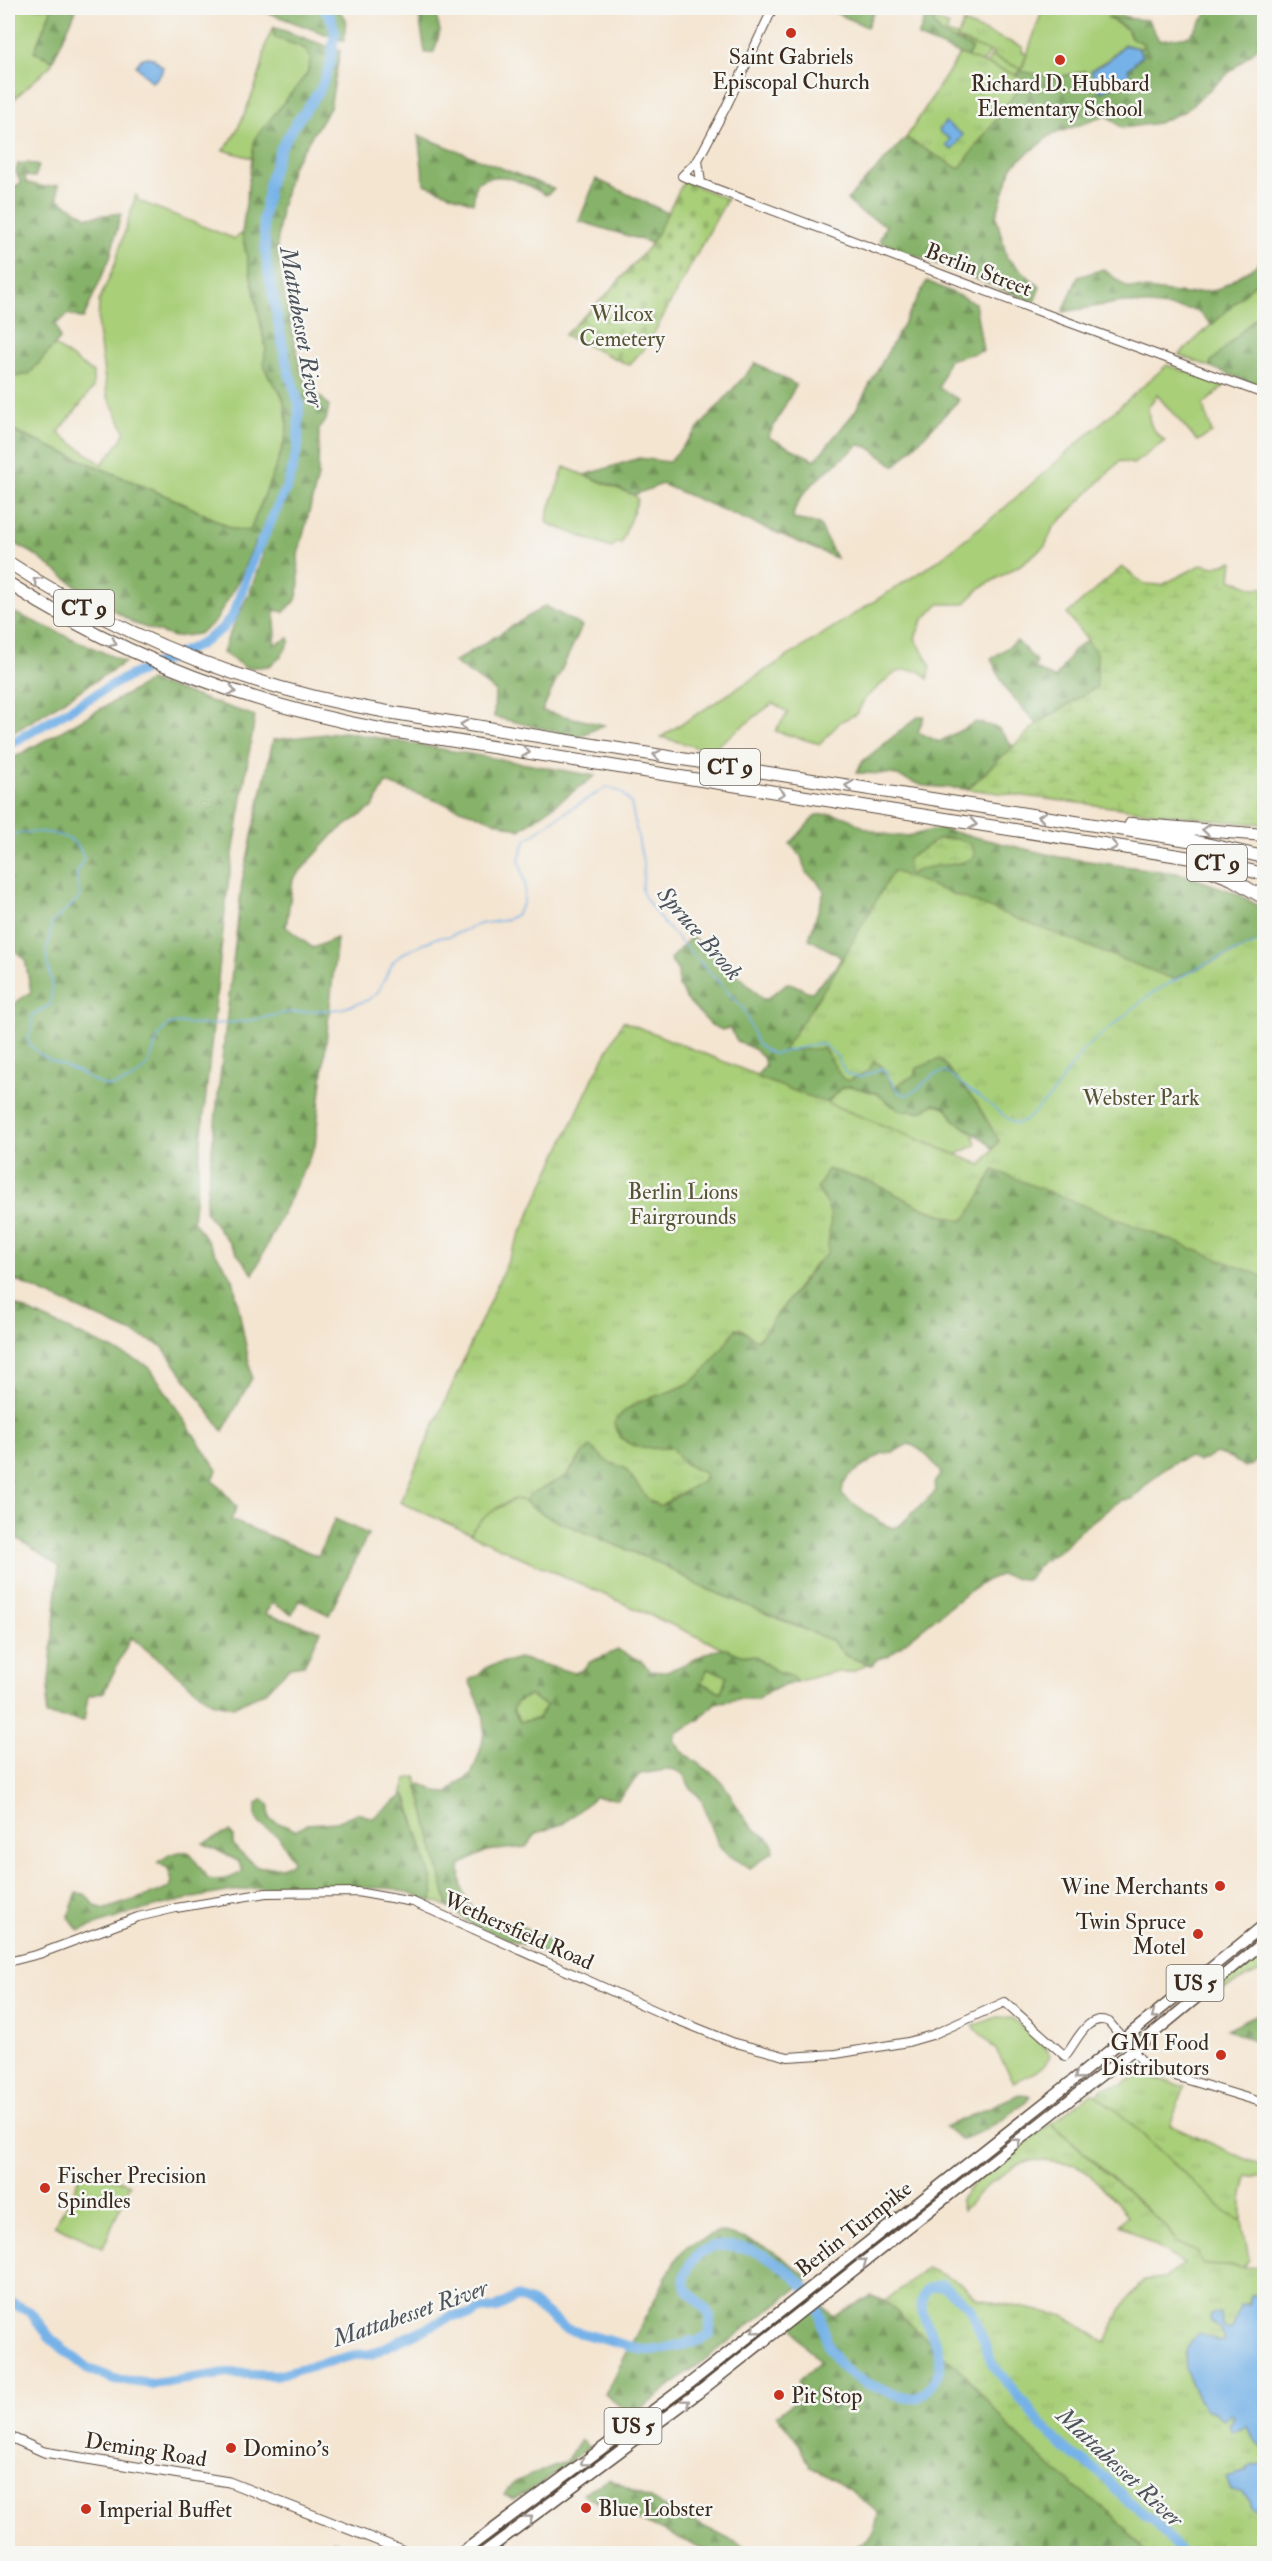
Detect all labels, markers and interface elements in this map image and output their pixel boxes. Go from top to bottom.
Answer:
marker: Saint Gabriels Episcopal Church [784,26,798,40]
place label: Saint Gabriels Episcopal Church [712,43,870,97]
marker: Richard D. Hubbard Elementary School [1053,53,1067,67]
place label: Richard D. Hubbard Elementary School [970,70,1150,123]
street label: Berlin Street [921,237,1036,303]
water label: Mattabesset River [272,242,331,411]
park label: Wilcox Cemetery [579,300,665,353]
one-way arrow [33,576,43,588]
road number: CT 9 [54,590,114,626]
one-way arrow [107,635,118,647]
one-way arrow [227,684,237,697]
one-way arrow [459,719,469,731]
one-way arrow [521,746,530,758]
road number: CT 9 [700,749,760,785]
one-way arrow [652,750,661,762]
one-way arrow [844,780,854,793]
one-way arrow [775,786,785,799]
one-way arrow [1037,811,1046,823]
one-way arrow [968,817,978,829]
one-way arrow [1202,824,1211,837]
one-way arrow [1109,839,1119,852]
road number: CT 9 [1187,845,1247,881]
water label: Spruce Brook [649,879,749,987]
park label: Webster Park [1081,1084,1200,1112]
park label: Berlin Lions Fairgrounds [628,1178,738,1231]
place label: Wine Merchants [1060,1873,1208,1901]
marker: Wine Merchants [1213,1879,1227,1893]
street label: Wethersfield Road [438,1885,598,1977]
place label: Twin Spruce Motel [1076,1908,1186,1961]
marker: Twin Spruce Motel [1191,1927,1205,1941]
road number: US 5 [1166,1965,1224,2001]
one-way arrow [1150,2008,1161,2019]
place label: GMI Food Distributors [1101,2029,1209,2082]
marker: GMI Food Distributors [1214,2048,1228,2062]
one-way arrow [1074,2069,1085,2080]
one-way arrow [1010,2138,1021,2149]
place label: Fischer Precision Spindles [57,2162,206,2216]
street label: Berlin Turnpike [790,2175,918,2284]
marker: Fischer Precision Spindles [38,2181,52,2195]
one-way arrow [857,2258,868,2269]
water label: Mattabesset River [326,2272,493,2355]
one-way arrow [751,2323,762,2334]
place label: Pit Stop [791,2382,862,2411]
marker: Pit Stop [772,2388,786,2402]
one-way arrow [679,2399,690,2410]
water label: Mattabesset River [1048,2399,1190,2535]
road number: US 5 [604,2408,662,2444]
street label: Deming Road [83,2427,209,2473]
place label: Domino's [243,2435,329,2463]
marker: Domino's [224,2441,238,2455]
one-way arrow [580,2455,591,2466]
place label: Blue Lobster [598,2495,713,2523]
place label: Imperial Buffet [98,2496,232,2525]
marker: Blue Lobster [579,2501,593,2515]
marker: Imperial Buffet [79,2502,93,2516]
one-way arrow [523,2515,534,2526]

